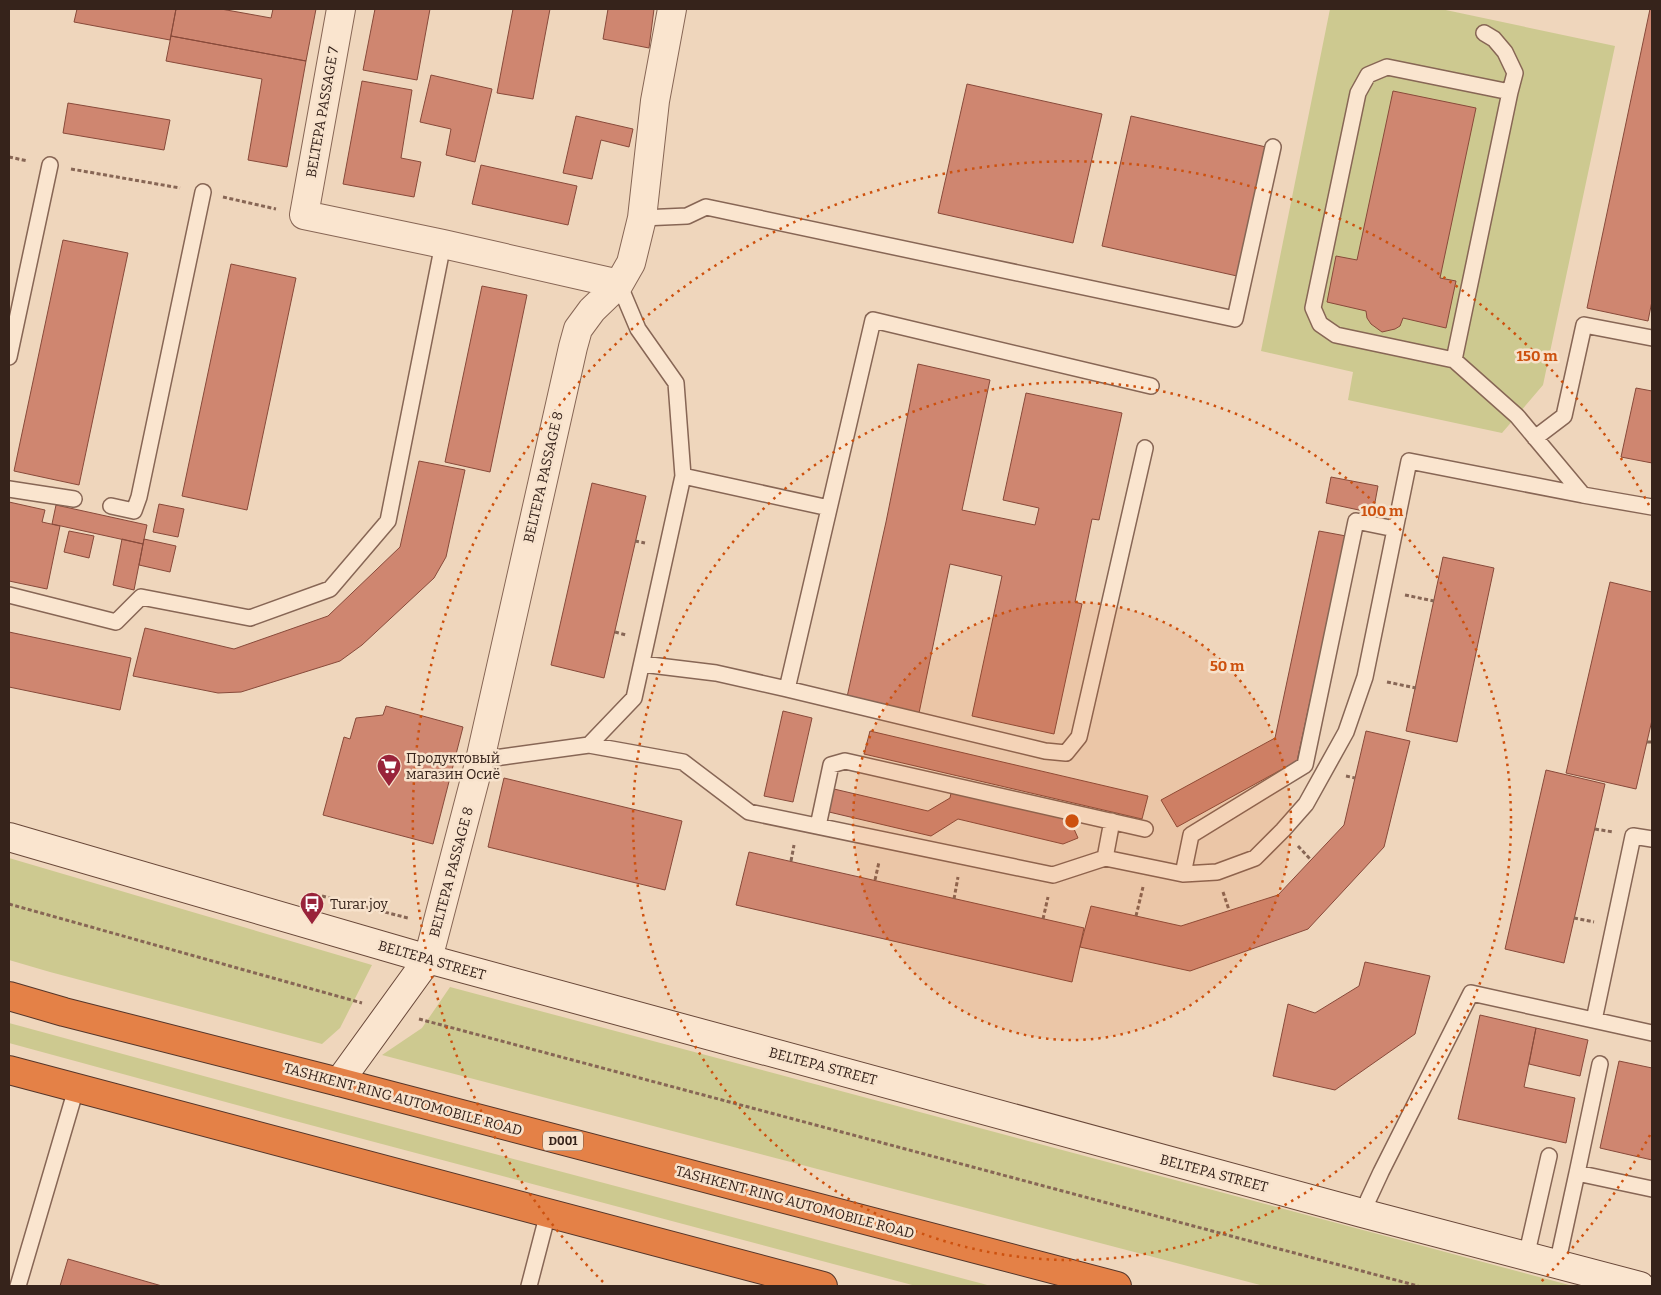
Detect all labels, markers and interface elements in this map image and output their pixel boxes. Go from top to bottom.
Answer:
street label: BELTEPA PASSAGE 7 [303,45,342,179]
text: 150 m [1516,347,1558,365]
street label: BELTEPA PASSAGE 8 [520,410,567,544]
text: 100 m [1361,502,1404,520]
text: 50 m [1210,657,1245,675]
place label: Продуктовый магазин Осиё [406,750,500,783]
supermarket icon: Продуктовый магазин Осиё [376,753,402,787]
street label: BELTEPA PASSAGE 8 [426,805,477,939]
centre of rings [1063,812,1081,830]
bus stop icon: Turar joy [299,891,325,925]
place label: Turar joy [330,896,389,913]
street label: BELTEPA STREET [376,937,488,984]
street label: BELTEPA STREET [767,1044,879,1089]
street label: TASHKENT RING AUTOMOBILE ROAD [282,1059,524,1140]
road number: D001 [543,1132,583,1150]
street label: BELTEPA STREET [1158,1151,1270,1196]
street label: TASHKENT RING AUTOMOBILE ROAD [674,1162,916,1243]

